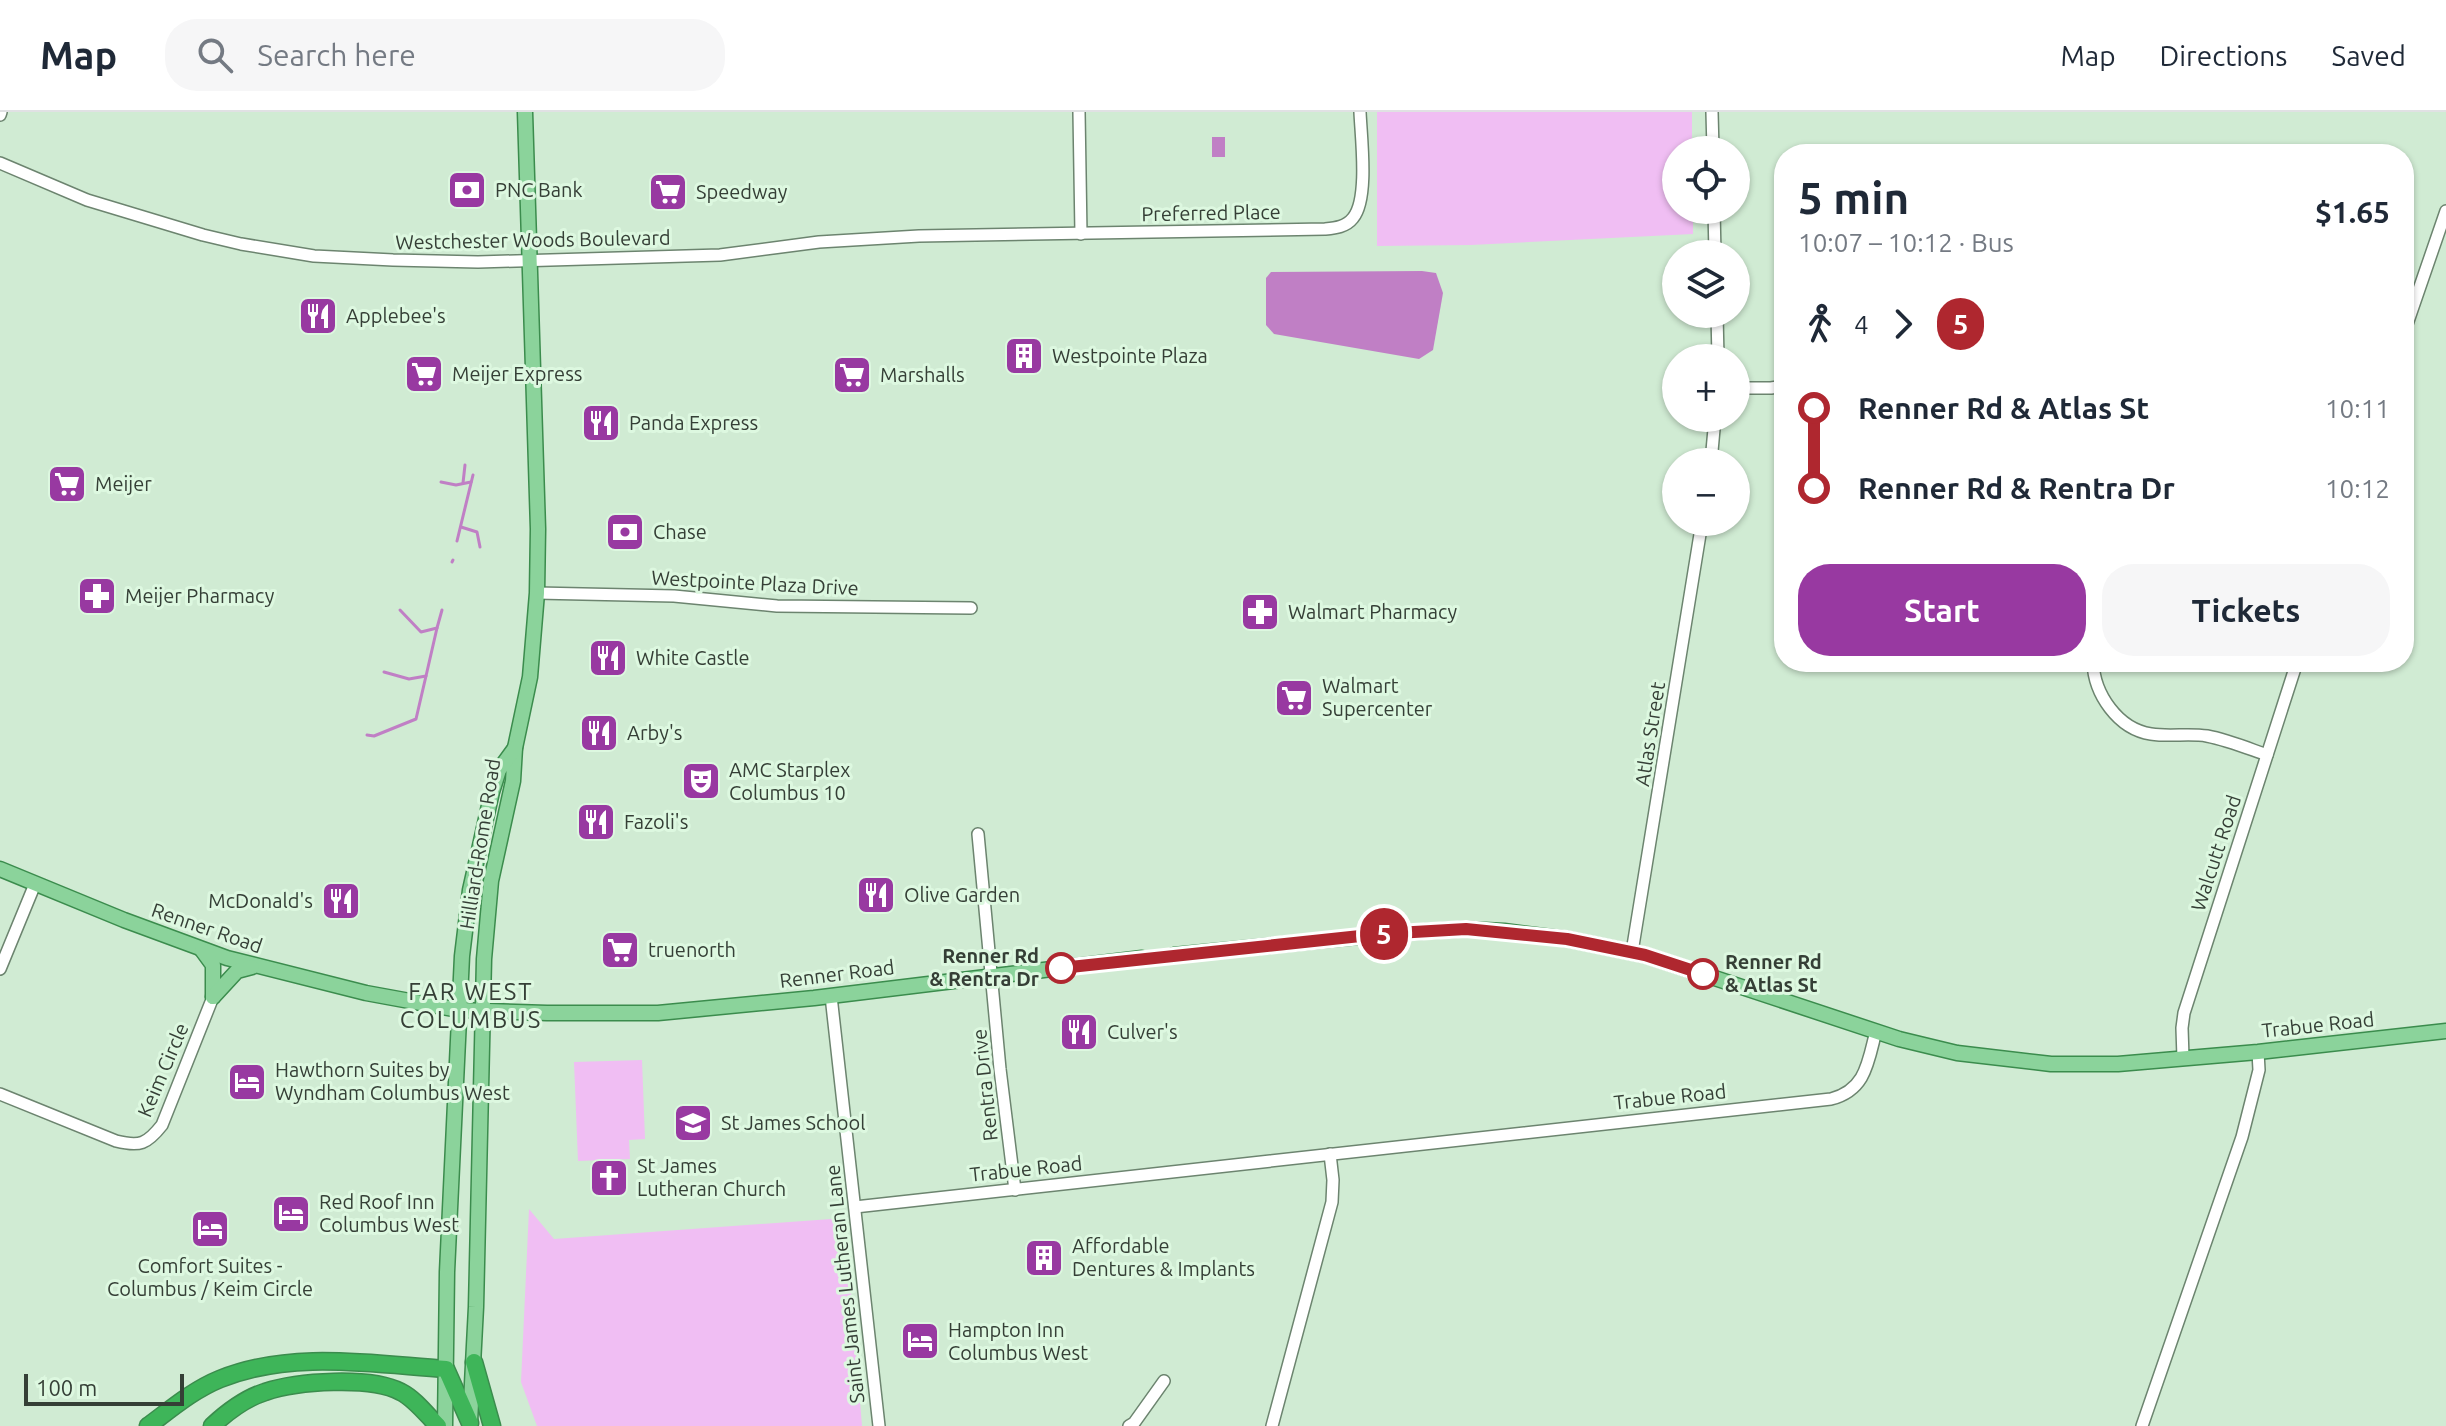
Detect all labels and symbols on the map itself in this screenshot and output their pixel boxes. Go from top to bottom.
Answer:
bank icon: PNC Bank [446,169,488,211]
supermarket icon: Speedway [647,171,689,213]
place label: PNC Bank [495,178,583,201]
place label: Speedway [696,180,788,203]
street label: Preferred Place [1141,200,1281,225]
street label: Westchester Woods Boulevard [395,226,671,253]
restaurant icon: Applebee's [297,295,339,337]
place label: Applebee's [346,304,446,327]
building icon: Westpointe Plaza [1003,335,1045,377]
place label: Westpointe Plaza [1052,344,1208,367]
supermarket icon: Meijer Express [403,353,445,395]
supermarket icon: Marshalls [831,354,873,396]
place label: Meijer Express [452,362,583,385]
place label: Marshalls [880,363,965,386]
restaurant icon: Panda Express [580,402,622,444]
place label: Panda Express [629,411,758,434]
supermarket icon: Meijer [46,463,88,505]
place label: Meijer [95,472,152,495]
bank icon: Chase [604,511,646,553]
place label: Chase [653,520,707,543]
street label: Westpointe Plaza Drive [651,566,859,599]
pharmacy icon: Meijer Pharmacy [76,575,118,617]
place label: Meijer Pharmacy [125,584,275,607]
pharmacy icon: Walmart Pharmacy [1239,591,1281,633]
place label: Walmart Pharmacy [1288,600,1457,623]
restaurant icon: White Castle [587,637,629,679]
place label: White Castle [636,646,750,669]
place label: Walmart Supercenter [1322,674,1433,720]
supermarket icon: Walmart Supercenter [1273,677,1315,719]
street label: Atlas Street [1630,680,1669,788]
restaurant icon: Arby's [578,712,620,754]
place label: Arby's [627,721,682,744]
street label: Hilliard-Rome Road [455,757,504,931]
place label: AMC Starplex Columbus 10 [729,758,850,804]
theatre icon: AMC Starplex Columbus 10 [680,760,722,802]
street label: Walcutt Road [2186,792,2245,914]
restaurant icon: Fazoli's [575,801,617,843]
place label: Fazoli's [624,810,688,833]
restaurant icon: Olive Garden [855,874,897,916]
restaurant icon: McDonald's [320,880,362,922]
place label: Olive Garden [904,883,1020,906]
place label: McDonald's [208,889,313,912]
street label: Renner Road [149,898,266,957]
line badge: 5 [1358,908,1410,960]
supermarket icon: truenorth [599,929,641,971]
place label: truenorth [648,938,736,961]
place label: Renner Rd & Rentra Dr [929,944,1040,990]
place label: Renner Rd & Atlas St [1725,950,1822,996]
marker: Renner Rd & Rentra Dr [1046,953,1076,983]
street label: Renner Road [778,955,896,992]
marker: Renner Rd & Atlas St [1688,959,1718,989]
district label: FAR WEST COLUMBUS [400,978,542,1033]
street label: Trabue Road [2260,1007,2375,1042]
restaurant icon: Culver's [1058,1011,1100,1053]
street label: Keim Circle [132,1019,193,1120]
place label: Culver's [1107,1020,1178,1043]
street label: Rentra Drive [967,1028,1002,1142]
place label: Hawthorn Suites by Wyndham Columbus West [275,1058,510,1104]
hotel icon: Hawthorn Suites by Wyndham Columbus West [226,1061,268,1103]
street label: Trabue Road [1612,1079,1727,1114]
school or university icon: St James School [672,1102,714,1144]
place label: St James School [721,1111,865,1134]
street label: Trabue Road [968,1151,1083,1186]
place label: St James Lutheran Church [637,1154,786,1200]
church icon: St James Lutheran Church [588,1157,630,1199]
street label: Saint James Lutheran Lane [821,1164,868,1405]
place label: Red Roof Inn Columbus West [319,1190,459,1236]
hotel icon: Red Roof Inn Columbus West [270,1193,312,1235]
hotel icon: Comfort Suites - Columbus / Keim Circle [189,1208,231,1250]
place label: Affordable Dentures & Implants [1072,1234,1255,1280]
building icon: Affordable Dentures & Implants [1023,1237,1065,1279]
place label: Comfort Suites - Columbus / Keim Circle [107,1254,313,1300]
place label: Hampton Inn Columbus West [948,1318,1088,1364]
hotel icon: Hampton Inn Columbus West [899,1320,941,1362]
scale bar [24,1370,184,1406]

